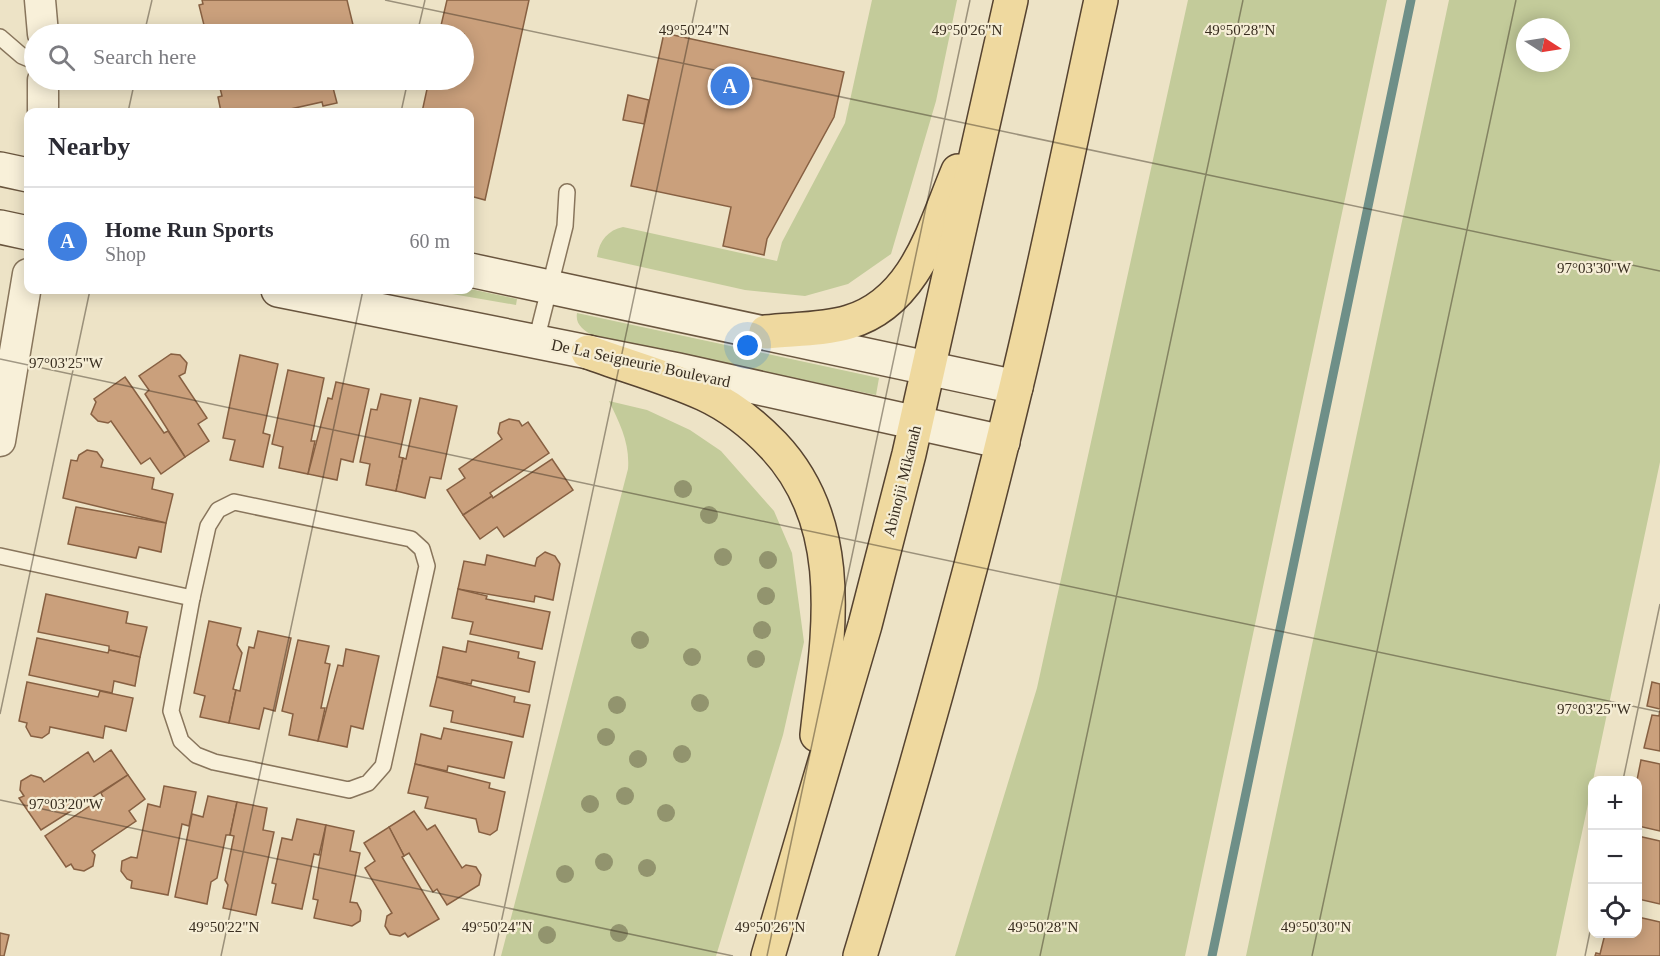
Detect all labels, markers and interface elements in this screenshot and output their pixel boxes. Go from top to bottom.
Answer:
north arrow [1516,18,1570,72]
text: 49°50'24"N [659,22,729,38]
text: 49°50'26"N [932,22,1002,38]
text: 49°50'28"N [1205,22,1275,38]
search box [24,24,474,90]
icon: search [45,41,78,74]
text: Search here [93,44,196,69]
pin: A [710,64,750,109]
text: Nearby [48,132,130,161]
text: Home Run Sports [105,217,274,242]
text: A [60,230,75,252]
text: 60 m [409,230,450,252]
text: Shop [105,243,146,265]
text: 97°03'30"W [1557,260,1632,276]
your location [733,331,762,360]
street label: De La Seigneurie Boulevard [550,336,732,391]
text: 97°03'25"W [29,355,104,371]
street label: Abinojii Mikanah [880,424,925,539]
text: 97°03'25"W [1557,701,1632,717]
map controls [1588,776,1642,938]
button: + [1588,776,1642,830]
text: 97°03'20"W [29,796,104,812]
button: − [1588,830,1642,884]
button: locate [1588,884,1642,938]
text: 49°50'22"N [189,919,259,935]
text: 49°50'24"N [462,919,532,935]
text: 49°50'26"N [735,919,805,935]
text: 49°50'28"N [1008,919,1078,935]
text: 49°50'30"N [1281,919,1351,935]

